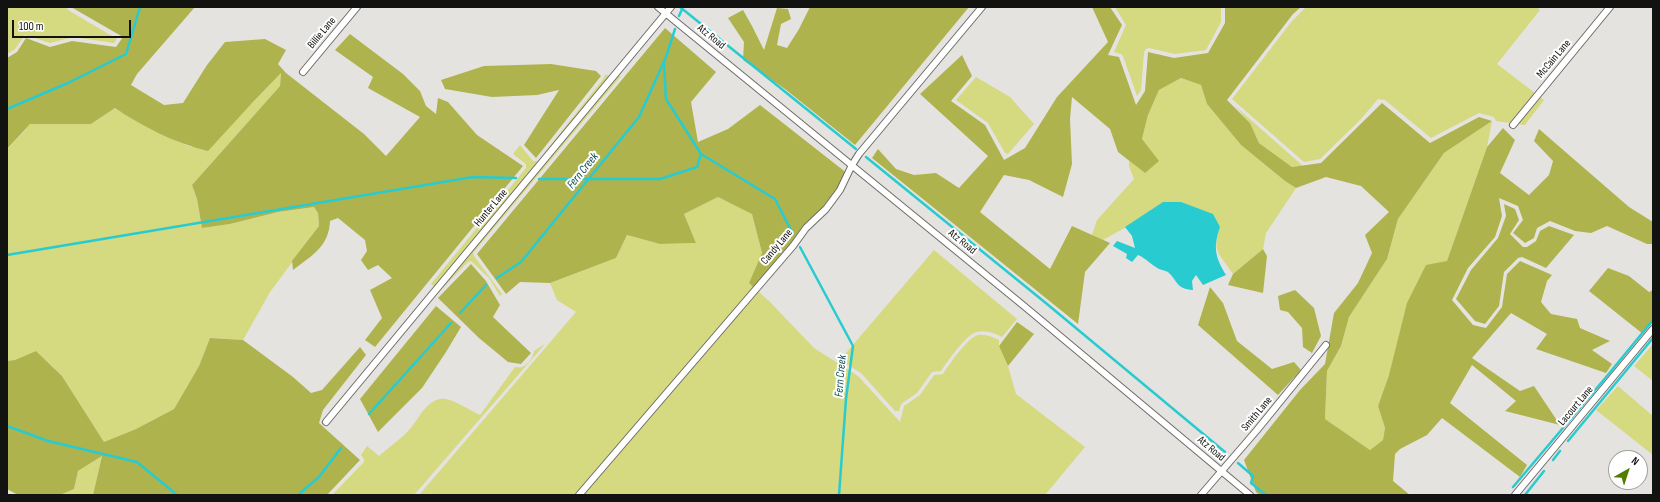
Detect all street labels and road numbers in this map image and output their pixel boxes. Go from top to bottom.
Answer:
street label: Billie Lane [305,15,339,51]
street label: Atz Road [694,22,728,52]
street label: McCain Lane [1534,37,1574,81]
street label: Hunter Lane [471,187,511,229]
street label: Candy Lane [758,227,796,267]
street label: Atz Road [945,227,979,257]
street label: Lacourt Lane [1556,384,1596,428]
street label: Smith Lane [1239,394,1275,434]
street label: Atz Road [1194,434,1228,464]

